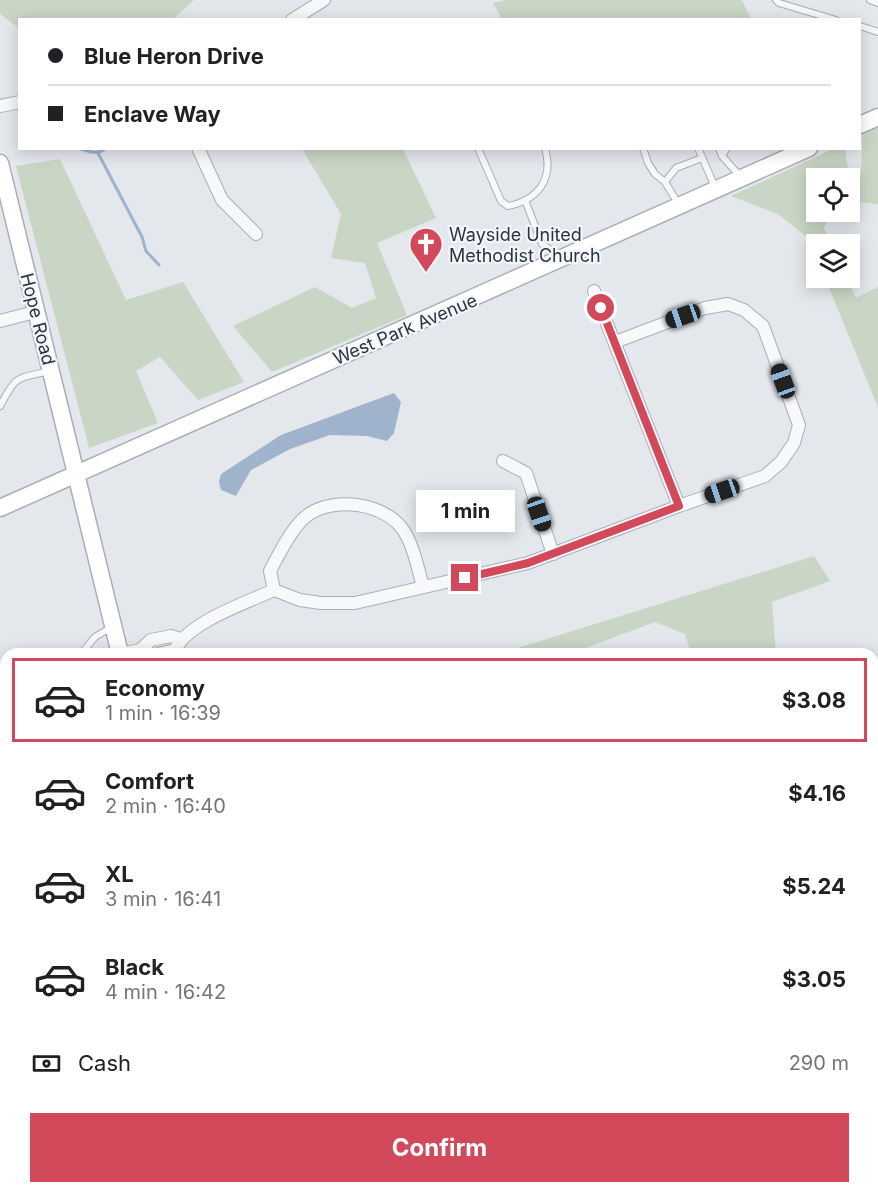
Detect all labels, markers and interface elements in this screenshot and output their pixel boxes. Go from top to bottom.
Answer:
text: Blue Heron Drive [84,43,264,69]
text: Enclave Way [84,101,221,127]
map controls [806,168,860,288]
button: locate [806,168,860,222]
place label: Wayside United Methodist Church [449,224,601,266]
church icon: Wayside United Methodist Church [408,226,444,273]
button: layers [806,234,860,288]
street label: Hope Road [16,271,60,367]
street label: West Park Avenue [330,289,480,369]
route start [587,294,614,321]
car [663,302,703,330]
car [768,361,798,401]
car [702,477,742,505]
callout: 1 min [416,491,514,533]
car [525,494,553,534]
text: 1 min [441,499,490,523]
route end [451,564,478,591]
icon: car [33,673,87,727]
text: Economy [105,675,205,701]
text: $3.08 [782,687,846,713]
text: 1 min · 16:39 [105,701,221,725]
icon: car [33,766,87,820]
text: Comfort [105,768,194,794]
text: $4.16 [788,780,846,806]
text: 2 min · 16:40 [105,794,226,818]
icon: car [33,859,87,913]
text: XL [105,861,134,887]
text: $5.24 [782,873,846,899]
text: 3 min · 16:41 [105,887,221,911]
icon: car [33,952,87,1006]
text: Black [105,954,164,980]
text: $3.05 [782,966,846,992]
text: 4 min · 16:42 [105,980,226,1004]
icon: cash [30,1047,63,1080]
text: Cash [78,1050,131,1076]
text: 290 m [789,1051,849,1075]
button: Confirm [30,1113,849,1182]

